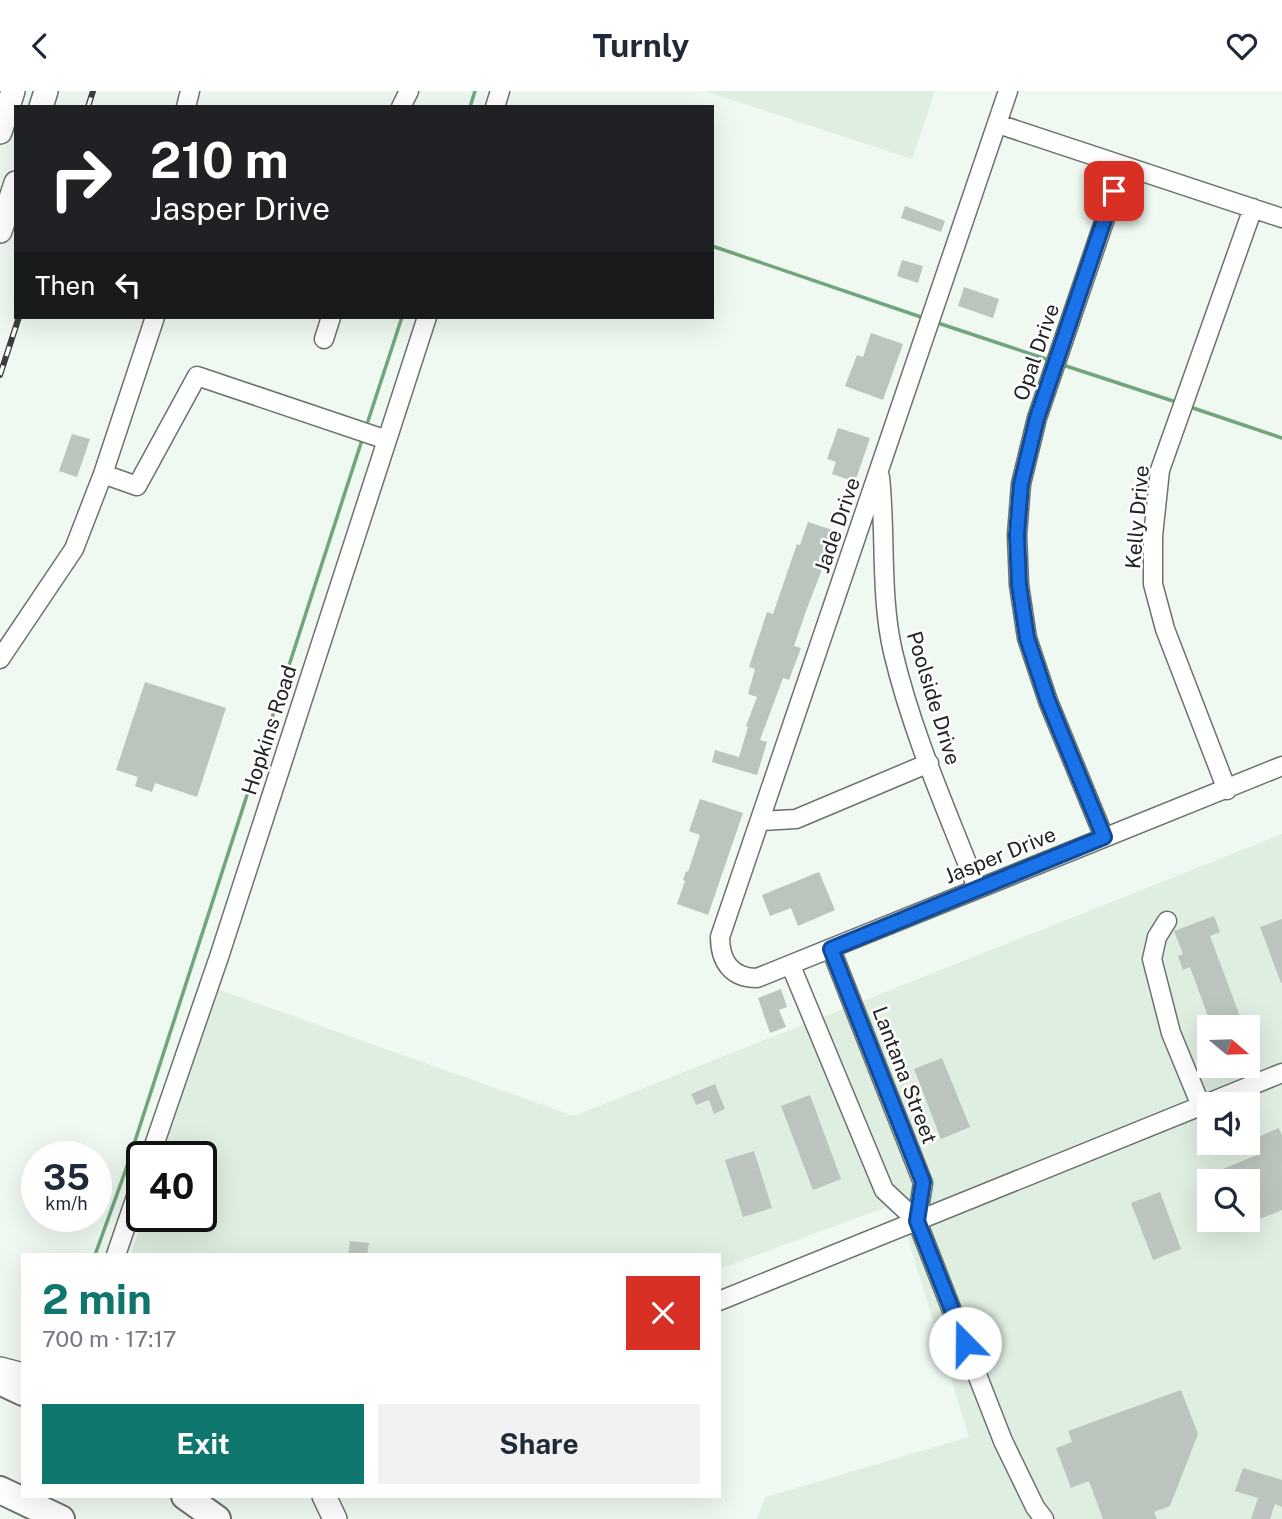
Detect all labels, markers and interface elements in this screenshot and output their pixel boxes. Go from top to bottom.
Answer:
icon: back [21,27,59,65]
text: Turnly [593,27,689,64]
icon: heart [1223,27,1261,65]
text: 210 m [150,131,289,189]
icon: right [35,133,126,224]
pin [1084,161,1144,221]
icon: arrive [1095,172,1133,210]
text: Jasper Drive [150,190,330,227]
icon: left [109,266,147,304]
text: Then [35,270,95,301]
street label: Opal Drive [1008,300,1064,404]
street label: Kelly Drive [1120,464,1154,570]
street label: Jade Drive [809,474,865,576]
street label: Poolside Drive [902,628,966,768]
street label: Hopkins Road [236,662,302,798]
street label: Jasper Drive [940,821,1060,889]
street label: Lantana Street [867,1003,943,1147]
north arrow [1197,1015,1260,1078]
map controls [1197,1015,1260,1232]
button: sound [1197,1092,1260,1155]
speed limit sign: 40 [126,1141,217,1232]
text: 35 [43,1157,90,1198]
button: search [1197,1169,1260,1232]
text: km/h [45,1193,88,1214]
text: 2 min [42,1274,152,1323]
button: close [626,1276,700,1350]
position arrow [928,1306,1002,1380]
text: 700 m · 17:17 [42,1325,177,1352]
button: Exit [42,1404,364,1484]
button: Share [378,1404,700,1484]

